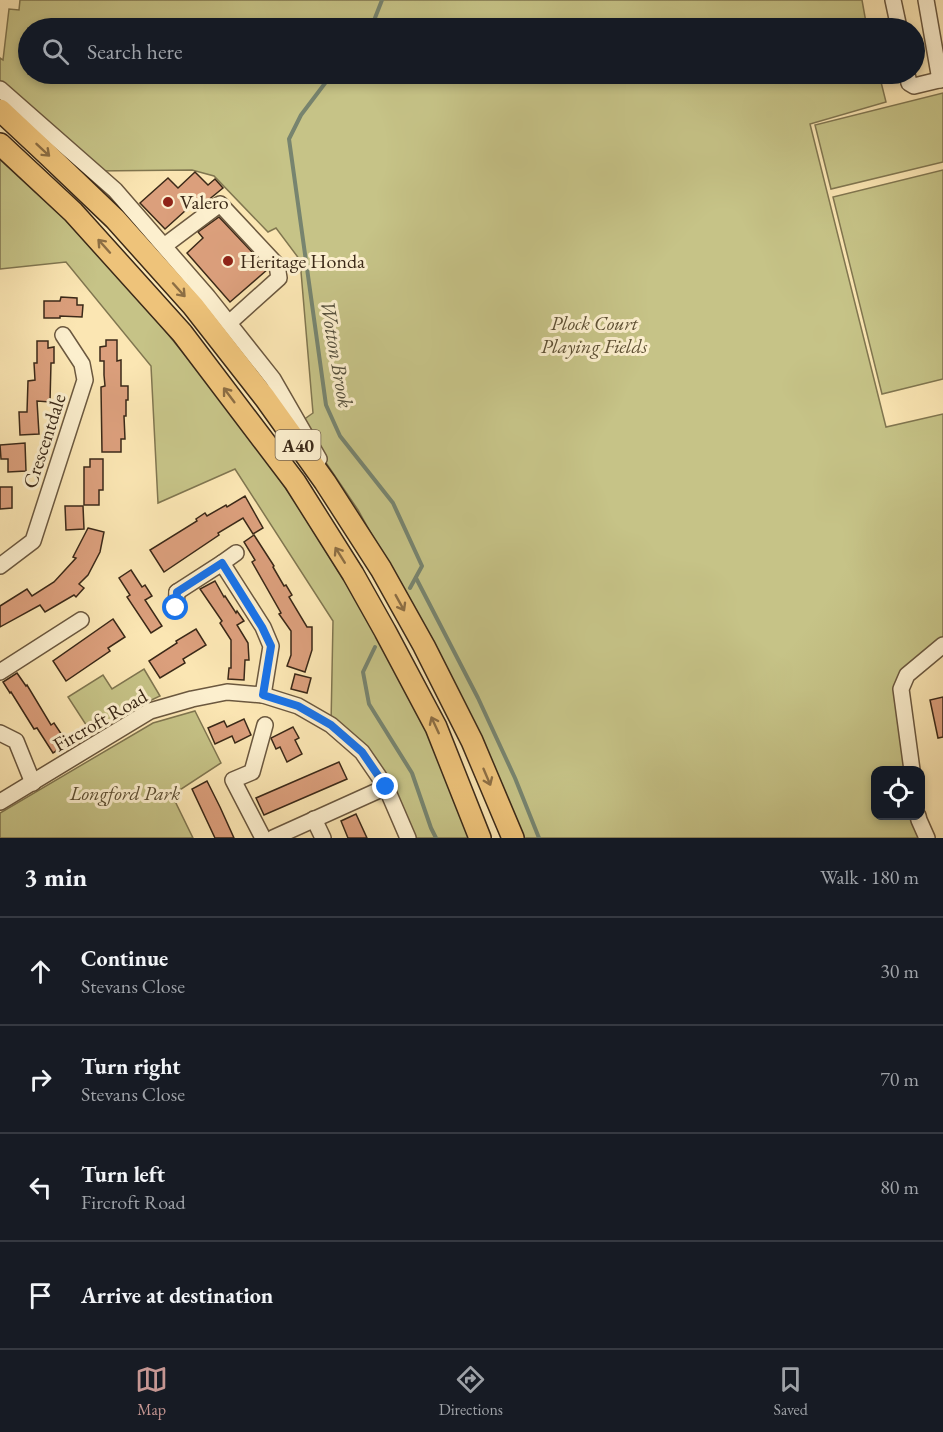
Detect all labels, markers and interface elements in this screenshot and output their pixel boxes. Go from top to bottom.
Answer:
search box [18,18,925,84]
icon: search [39,35,72,68]
text: Search here [87,37,182,66]
one-way arrow [35,143,50,157]
place label: Valero [180,189,229,215]
marker: Valero [161,195,175,209]
one-way arrow [97,238,111,253]
place label: Heritage Honda [240,248,365,274]
marker: Heritage Honda [221,254,235,268]
one-way arrow [171,282,185,297]
water label: Wotton Brook [314,298,360,410]
park label: Plock Court Playing Fields [541,310,648,359]
one-way arrow [223,387,235,403]
street label: Crescentdale [16,390,72,492]
road number: A40 [276,430,320,460]
one-way arrow [334,547,346,564]
route start [162,594,188,620]
one-way arrow [394,594,406,611]
street label: Fircroft Road [48,682,153,757]
one-way arrow [428,717,440,735]
map controls [871,766,925,820]
button: locate [871,766,925,820]
one-way arrow [482,768,493,786]
route end [372,773,398,799]
park label: Longford Park [69,780,180,806]
text: 3 min [24,860,87,894]
text: Walk · 180 m [820,864,919,890]
text: Continue [81,944,168,973]
icon: ahead [24,955,57,988]
text: 30 m [880,958,919,984]
text: Stevans Close [81,973,185,999]
text: Turn right [81,1052,180,1081]
icon: right [24,1063,57,1096]
text: 70 m [880,1066,919,1092]
text: Stevans Close [81,1081,185,1107]
text: Turn left [81,1160,165,1189]
icon: left [24,1171,57,1204]
text: 80 m [880,1174,919,1200]
text: Fircroft Road [81,1189,186,1215]
icon: arrive [24,1279,57,1312]
text: Arrive at destination [81,1281,273,1310]
tab: Map [135,1363,168,1420]
tab: Directions [439,1363,503,1420]
tab: Saved [773,1363,808,1420]

